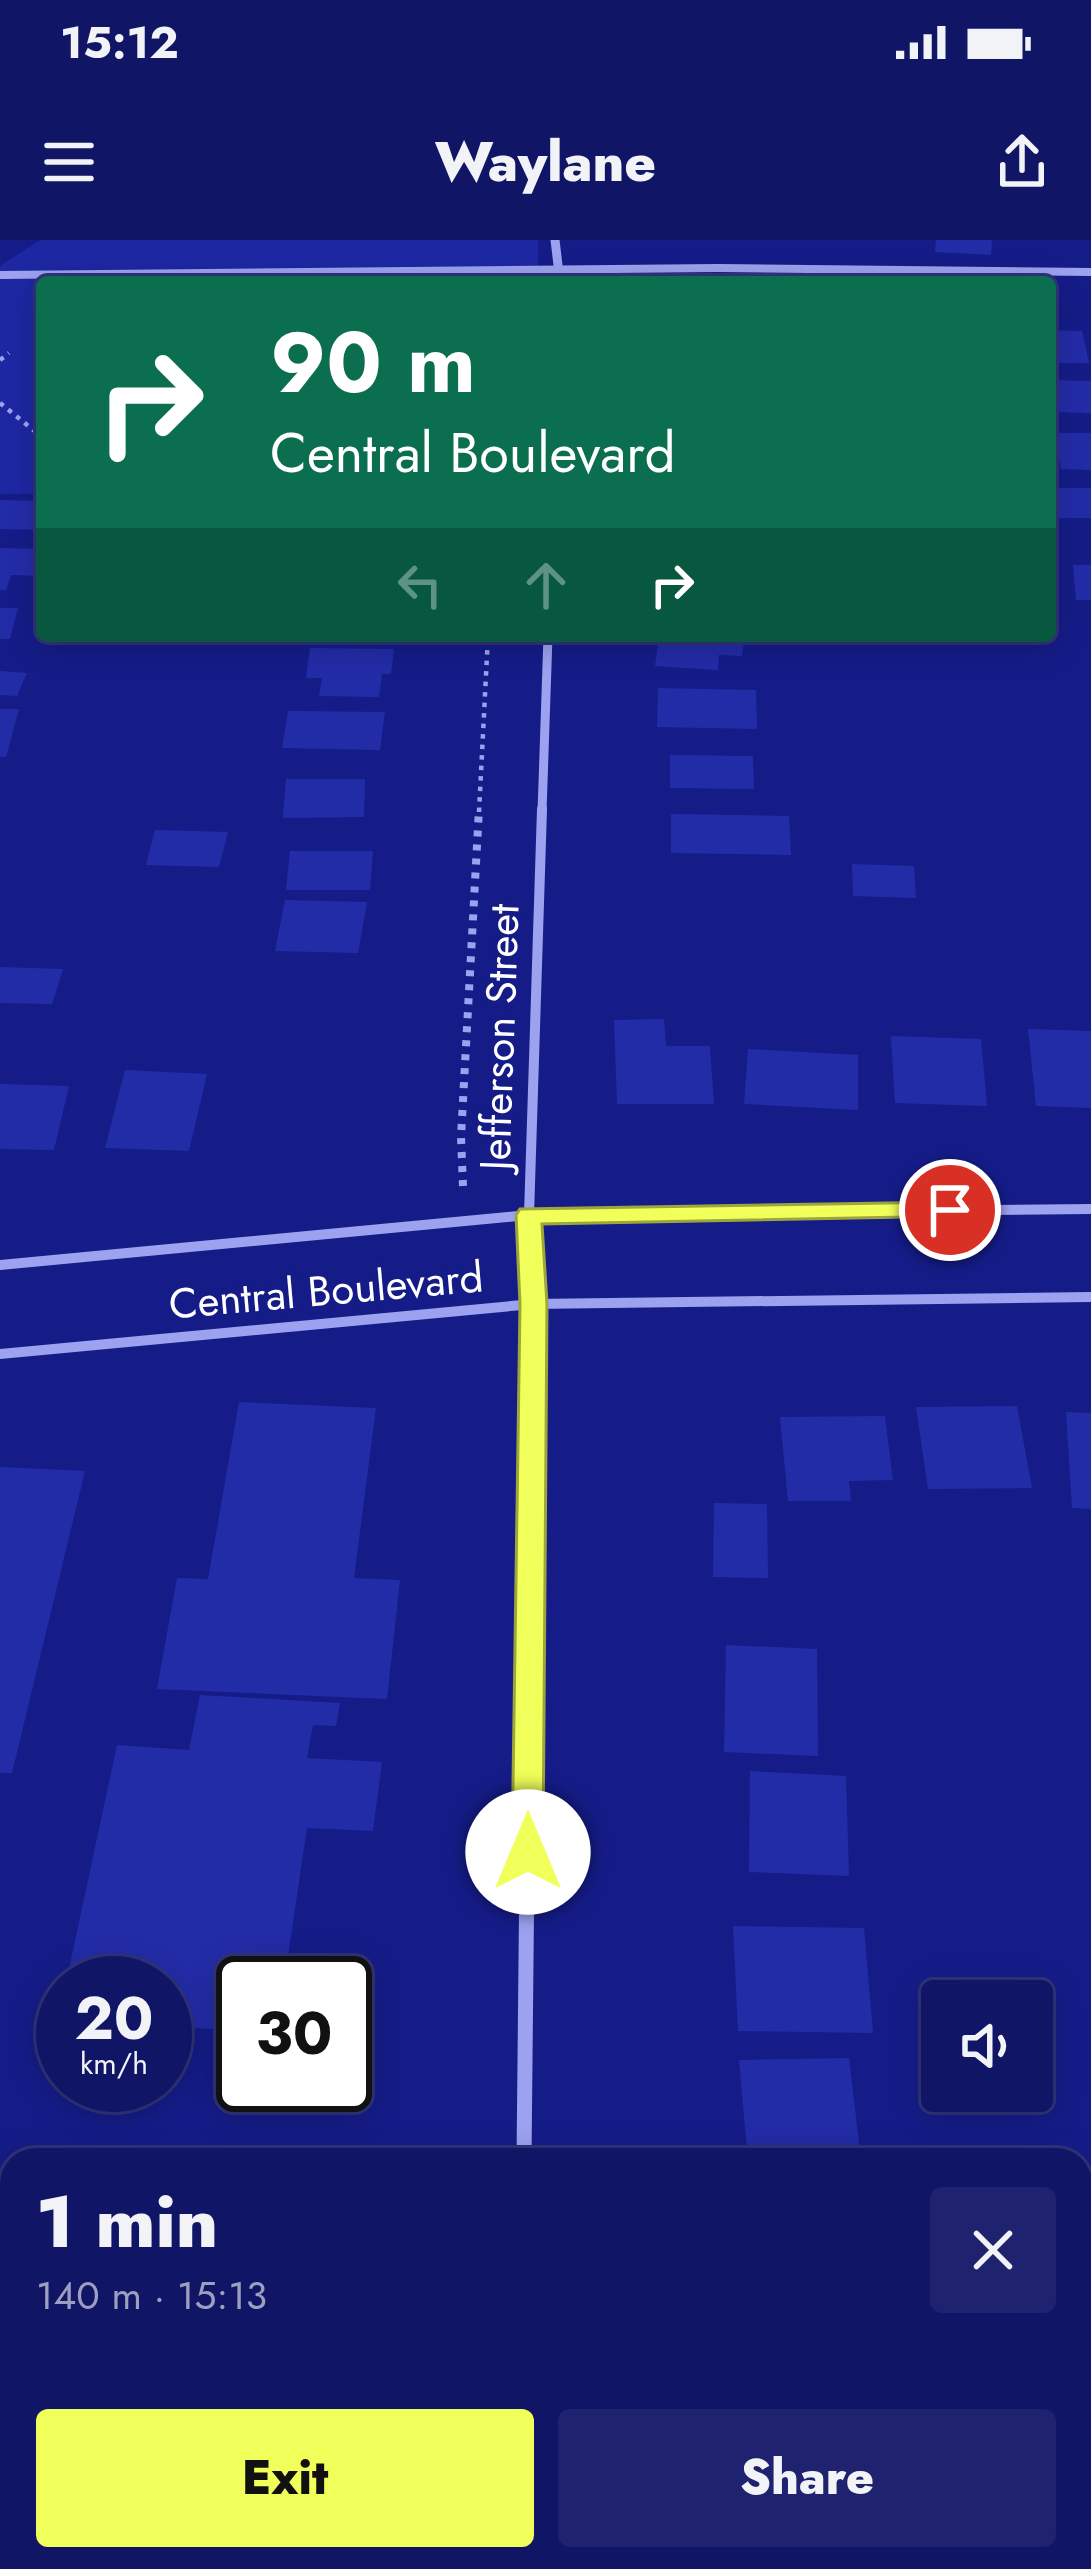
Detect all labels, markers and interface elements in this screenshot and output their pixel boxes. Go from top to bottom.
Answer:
text: 15:12 [60,10,179,75]
text: Waylane [435,123,656,201]
icon: menu [36,129,102,195]
icon: share [989,129,1055,195]
text: 90 m [270,302,476,424]
icon: right [72,324,228,480]
text: Central Boulevard [270,414,676,492]
icon: left [387,552,453,618]
icon: ahead [513,552,579,618]
icon: right [639,552,705,618]
street label: Jefferson Street [464,903,535,1176]
pin [899,1159,1001,1261]
icon: arrive [917,1177,983,1243]
street label: Central Boulevard [166,1246,486,1335]
position arrow [465,1789,591,1915]
speed limit sign: 30 [216,1956,372,2112]
text: 20 [74,1975,154,2062]
map controls [921,1980,1053,2112]
button: sound [921,1980,1053,2112]
text: km/h [80,2042,148,2085]
text: 1 min [36,2170,218,2274]
button: close [930,2187,1056,2313]
text: 140 m · 15:13 [36,2267,267,2324]
button: Exit [36,2409,534,2547]
button: Share [558,2409,1056,2547]

